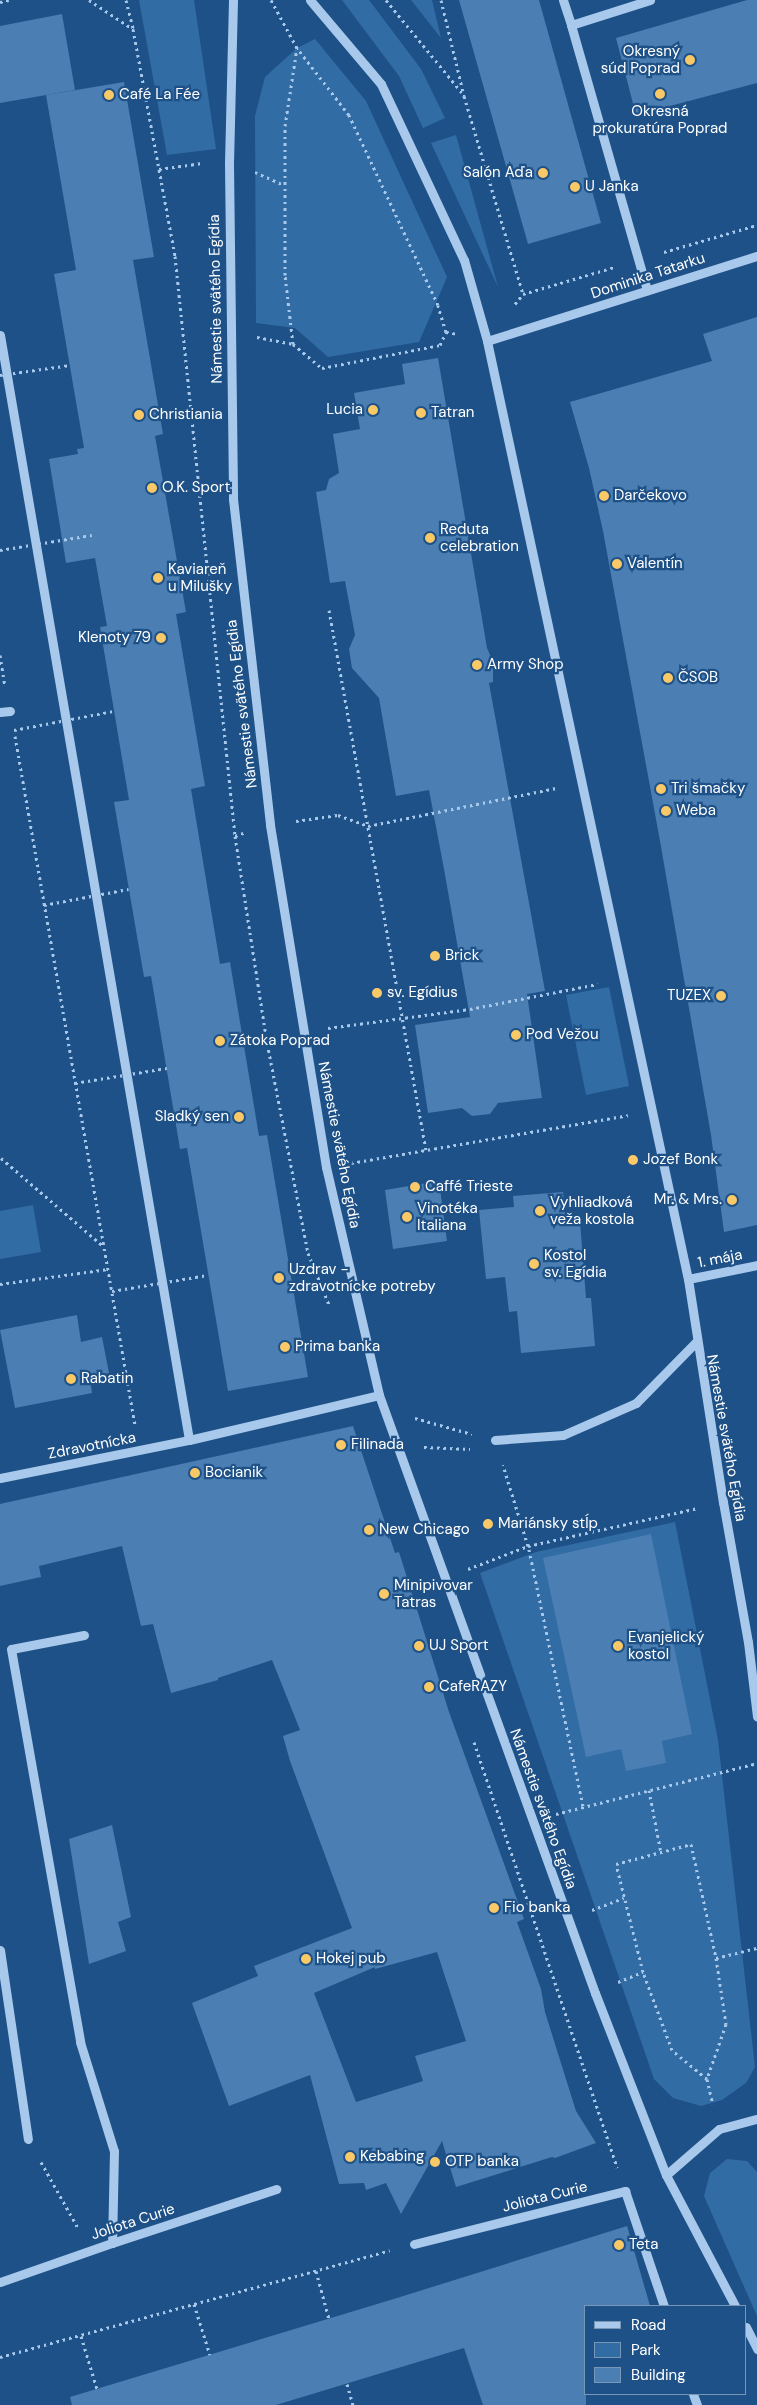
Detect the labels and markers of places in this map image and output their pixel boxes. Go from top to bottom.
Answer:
place label: Okresný súd Poprad [601,42,680,77]
marker: Okresný súd Poprad [684,54,696,66]
place label: Café La Fée [119,86,200,104]
marker: Okresná prokuratúra Poprad [654,88,666,100]
marker: Café La Fée [103,89,115,101]
place label: Okresná prokuratúra Poprad [592,102,728,137]
place label: Salón Aďa [463,164,533,182]
marker: Salón Aďa [537,167,549,179]
place label: U Janka [585,178,639,196]
marker: U Janka [569,181,581,193]
place label: Lucia [326,401,363,419]
marker: Lucia [367,404,379,416]
place label: Tatran [431,404,474,422]
place label: Christiania [149,406,223,424]
marker: Tatran [415,407,427,419]
marker: Christiania [133,409,145,421]
place label: O.K. Sport [162,479,230,497]
marker: O.K. Sport [146,482,158,494]
place label: Darčekovo [614,487,687,505]
marker: Darčekovo [598,490,610,502]
place label: Reduta celebration [440,520,519,555]
marker: Reduta celebration [424,532,436,544]
place label: Valentín [627,555,683,573]
marker: Valentín [611,558,623,570]
place label: Kaviareň u Milušky [168,560,232,595]
marker: Kaviareň u Milušky [152,572,164,584]
place label: Klenoty 79 [78,629,151,647]
marker: Klenoty 79 [155,632,167,644]
place label: Army Shop [487,656,564,674]
marker: Army Shop [471,659,483,671]
place label: ČSOB [678,669,718,687]
marker: ČSOB [662,672,674,684]
place label: Tri šmačky [671,780,745,798]
marker: Tri šmačky [655,783,667,795]
place label: Weba [676,802,716,820]
marker: Weba [660,805,672,817]
place label: Brick [445,947,479,965]
marker: Brick [429,950,441,962]
place label: sv. Egídius [387,984,458,1002]
marker: sv. Egídius [371,987,383,999]
place label: TUZEX [667,987,711,1005]
marker: TUZEX [715,990,727,1002]
place label: Pod Vežou [526,1026,598,1044]
marker: Pod Vežou [510,1029,522,1041]
place label: Zátoka Poprad [230,1032,330,1050]
marker: Zátoka Poprad [214,1035,226,1047]
place label: Sladký sen [155,1108,229,1126]
marker: Sladký sen [233,1111,245,1123]
place label: Jozef Bonk [643,1151,718,1169]
marker: Jozef Bonk [627,1154,639,1166]
place label: Caffé Trieste [425,1178,513,1196]
marker: Caffé Trieste [409,1181,421,1193]
place label: Mr. & Mrs. [654,1191,722,1209]
place label: Vyhliadková veža kostola [550,1193,634,1228]
marker: Mr. & Mrs. [726,1194,738,1206]
place label: Vinotéka Italiana [417,1199,478,1234]
marker: Vyhliadková veža kostola [534,1205,546,1217]
marker: Vinotéka Italiana [401,1211,413,1223]
place label: Kostol sv. Egídia [544,1246,607,1281]
marker: Kostol sv. Egídia [528,1258,540,1270]
place label: Uzdrav - zdravotnícke potreby [289,1260,436,1295]
marker: Uzdrav - zdravotnícke potreby [273,1272,285,1284]
place label: Prima banka [295,1338,380,1356]
marker: Prima banka [279,1341,291,1353]
place label: Rabatin [81,1370,133,1388]
marker: Rabatin [65,1373,77,1385]
place label: Filinada [351,1436,404,1454]
marker: Filinada [335,1439,347,1451]
place label: Bocianik [205,1464,263,1482]
marker: Bocianik [189,1467,201,1479]
place label: Mariánsky stĺp [498,1515,598,1533]
marker: Mariánsky stĺp [482,1518,494,1530]
place label: New Chicago [379,1521,470,1539]
marker: New Chicago [363,1524,375,1536]
place label: Minipivovar Tatras [394,1576,473,1611]
marker: Minipivovar Tatras [378,1588,390,1600]
place label: Evanjelický kostol [628,1628,704,1663]
place label: UJ Sport [429,1637,489,1655]
marker: UJ Sport [413,1640,425,1652]
marker: Evanjelický kostol [612,1640,624,1652]
place label: CafeRAZY [439,1678,507,1696]
marker: CafeRAZY [423,1681,435,1693]
place label: Fio banka [504,1899,570,1917]
marker: Fio banka [488,1902,500,1914]
place label: Hokej pub [316,1950,386,1968]
marker: Hokej pub [300,1953,312,1965]
place label: Kebabing [360,2148,424,2166]
marker: Kebabing [344,2151,356,2163]
place label: OTP banka [445,2153,519,2171]
marker: OTP banka [429,2156,441,2168]
place label: Teta [629,2236,658,2254]
marker: Teta [613,2239,625,2251]

